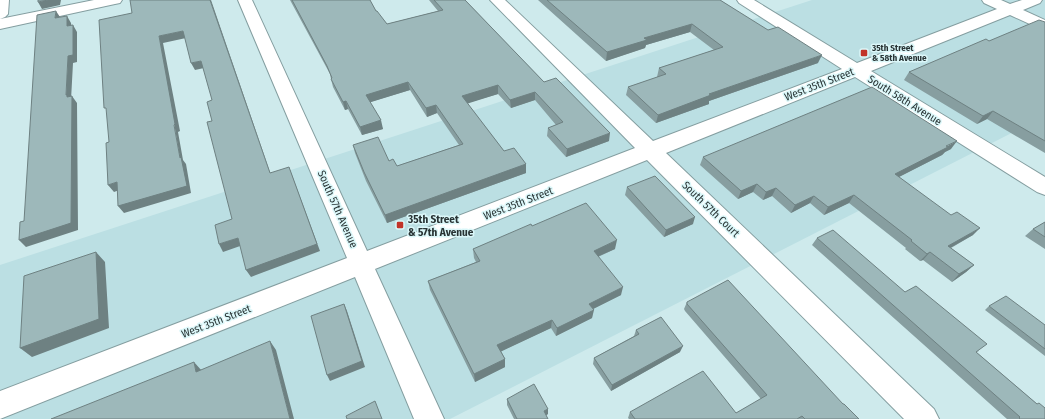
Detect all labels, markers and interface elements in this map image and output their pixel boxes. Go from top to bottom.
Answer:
place label: 35th Street & 58th Avenue [871,43,927,63]
marker: 35th Street & 58th Avenue [859,48,869,58]
street label: West 35th Street [783,65,856,104]
street label: South 58th Avenue [865,73,944,128]
street label: South 57th Avenue [315,169,360,250]
street label: South 57th Court [679,179,742,240]
street label: West 35th Street [482,184,555,223]
place label: 35th Street & 57th Avenue [407,213,474,239]
marker: 35th Street & 57th Avenue [395,220,405,230]
street label: West 35th Street [180,302,253,341]

